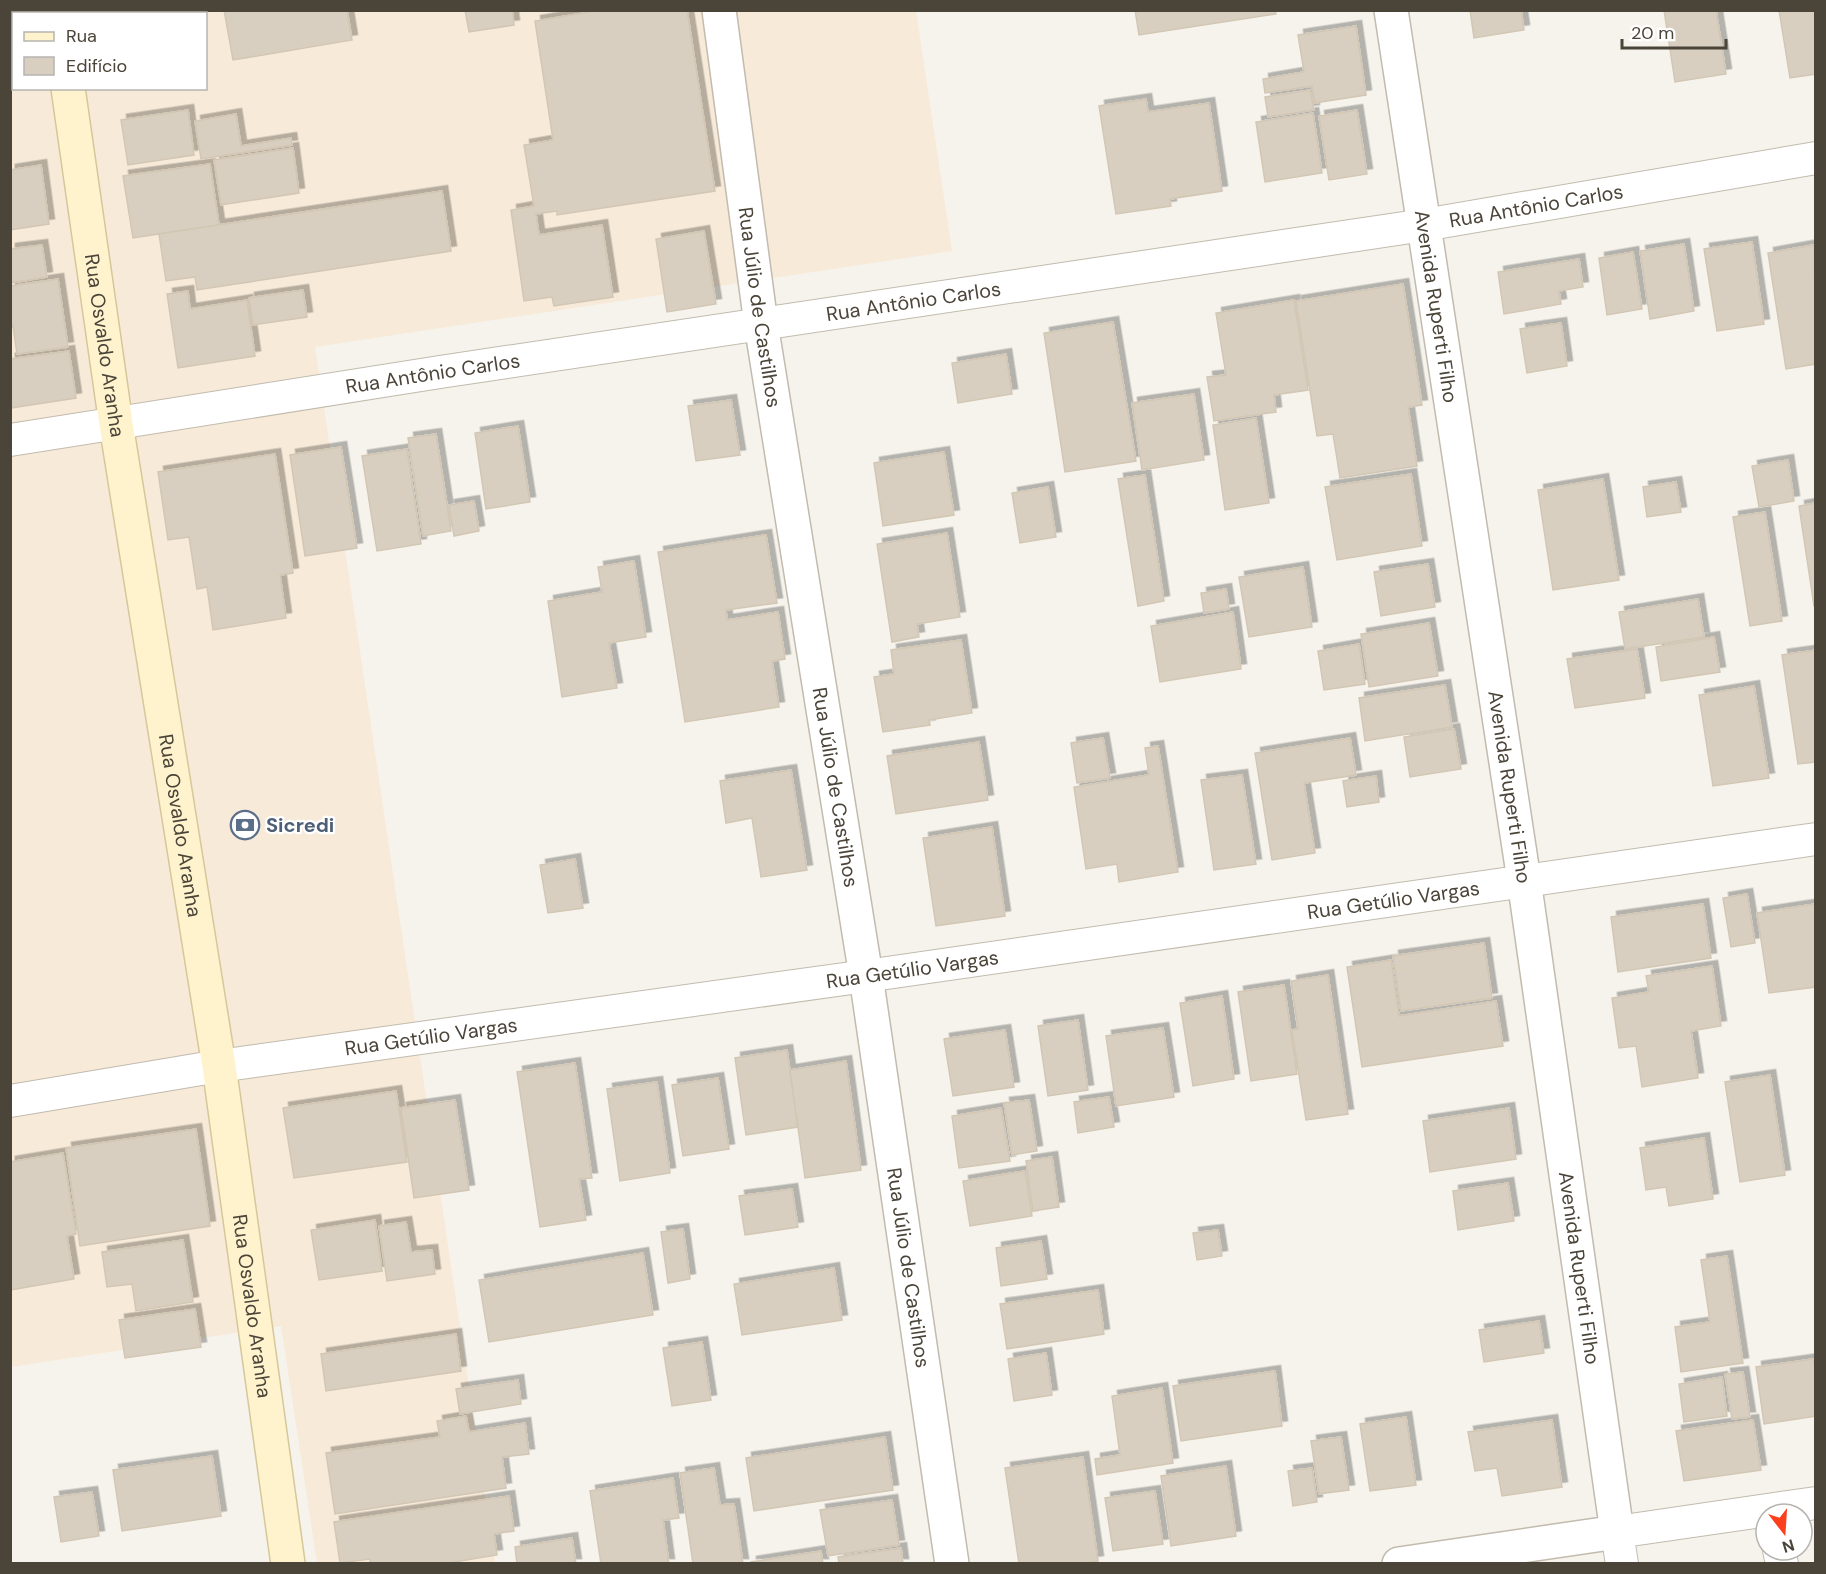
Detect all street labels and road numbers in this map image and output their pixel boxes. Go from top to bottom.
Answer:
street label: Rua Antônio Carlos [1447,178,1625,234]
street label: Rua Júlio de Castilhos [732,205,787,409]
street label: Avenida Ruperti Filho [1409,208,1464,405]
street label: Rua Osvaldo Aranha [79,252,131,439]
street label: Rua Antônio Carlos [824,275,1003,327]
street label: Rua Antônio Carlos [344,347,522,400]
street label: Rua Júlio de Castilhos [807,685,865,889]
street label: Avenida Ruperti Filho [1482,689,1537,885]
street label: Rua Osvaldo Aranha [153,732,208,919]
street label: Rua Getúlio Vargas [1305,875,1481,925]
street label: Rua Getúlio Vargas [824,944,1000,994]
street label: Rua Getúlio Vargas [343,1012,519,1061]
street label: Rua Júlio de Castilhos [881,1166,936,1370]
street label: Avenida Ruperti Filho [1553,1170,1606,1366]
street label: Rua Osvaldo Aranha [227,1213,278,1400]

